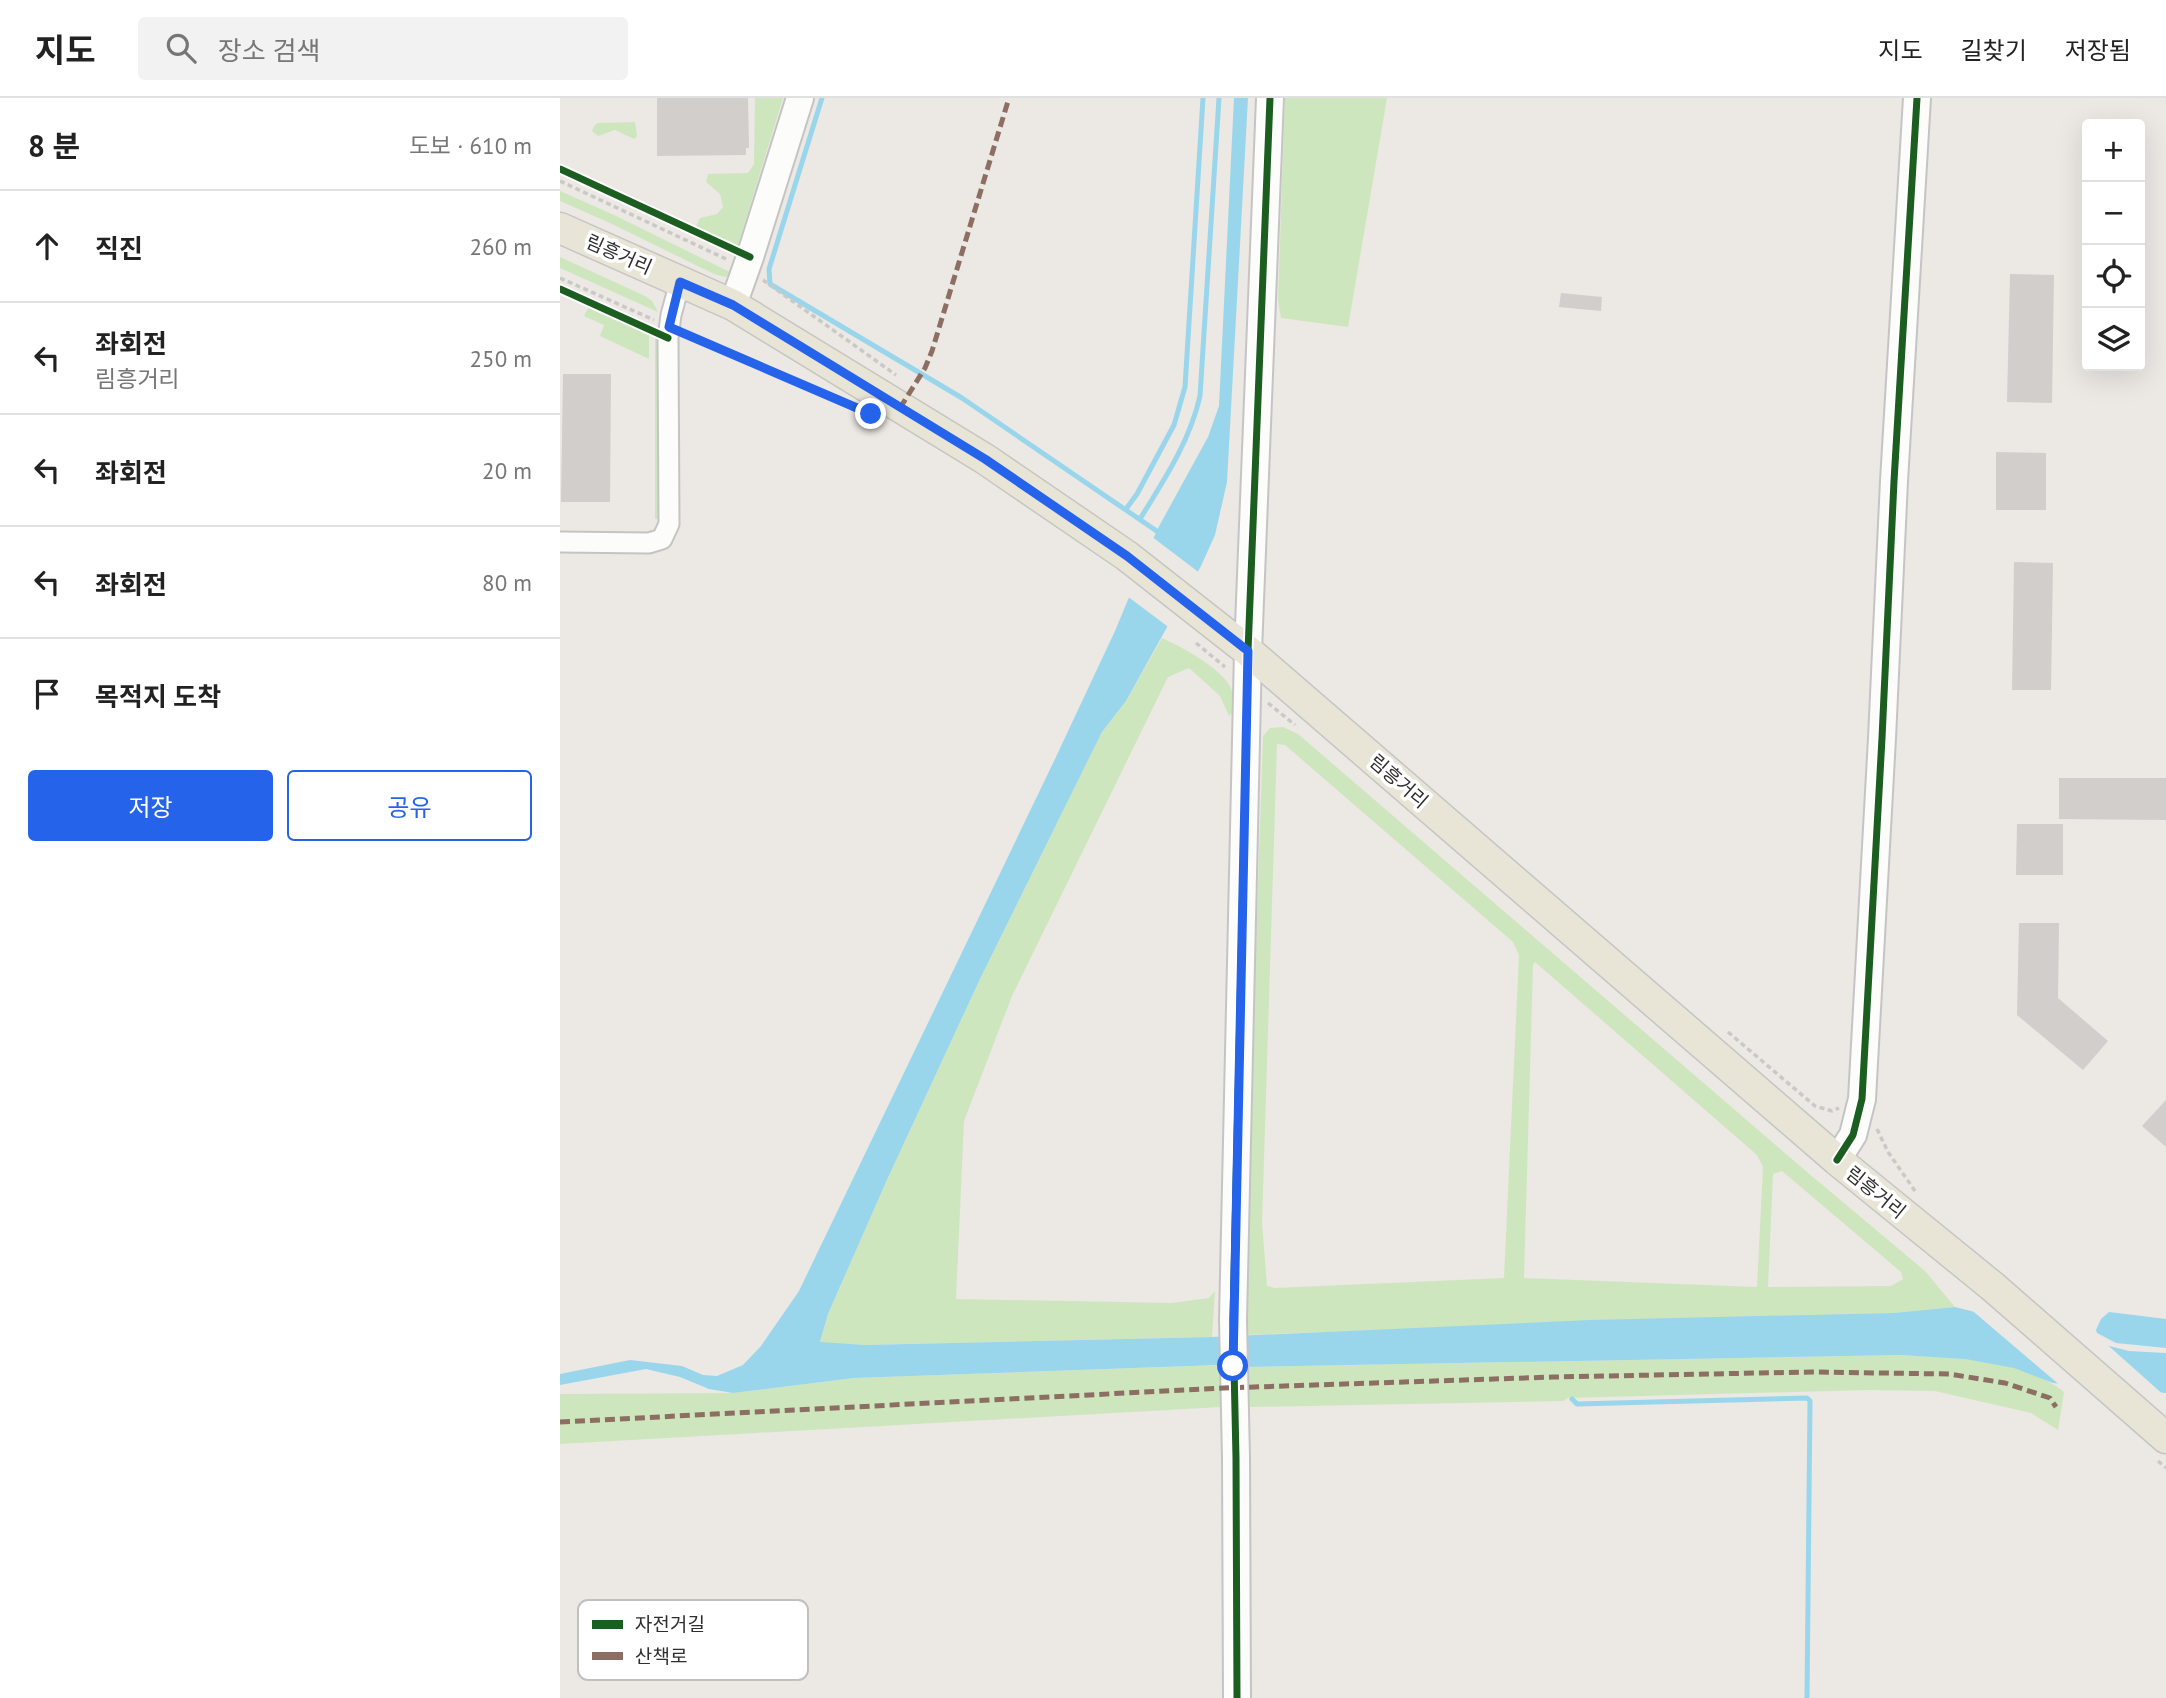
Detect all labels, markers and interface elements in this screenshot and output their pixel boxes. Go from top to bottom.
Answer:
search box [138,17,628,80]
text: 지도 [35,28,96,71]
icon: search [162,29,200,67]
text: 장소 검색 [218,34,320,67]
text: 지도 [1878,35,1923,66]
text: 길찾기 [1961,35,2027,66]
text: 저장됨 [2065,35,2131,66]
map controls [2082,119,2145,371]
button: + [2082,119,2145,182]
text: 8 분 [28,126,80,165]
text: 도보 · 610 m [409,131,532,160]
button: − [2082,182,2145,245]
icon: ahead [28,227,66,265]
street label: 림흥거리 [582,229,656,279]
text: 직진 [95,232,143,265]
text: 260 m [470,232,532,261]
button: locate [2082,245,2145,308]
button: layers [2082,308,2145,371]
text: 좌회전 [95,327,167,360]
icon: left [28,339,66,377]
text: 250 m [470,344,532,373]
text: 림흥거리 [95,364,180,393]
route end [855,398,886,429]
icon: left [28,451,66,489]
text: 좌회전 [95,456,167,489]
text: 20 m [482,456,532,485]
icon: left [28,563,66,601]
text: 좌회전 [95,568,167,601]
text: 80 m [482,568,532,597]
icon: arrive [28,675,66,713]
text: 목적지 도착 [95,680,221,713]
street label: 림흥거리 [1365,749,1433,813]
button: 저장 [28,770,273,841]
button: 공유 [287,770,532,841]
street label: 림흥거리 [1841,1161,1911,1223]
route start [1217,1350,1248,1381]
legend [578,1600,808,1680]
text: 자전거길 [635,1612,705,1636]
text: 산책로 [635,1644,687,1668]

